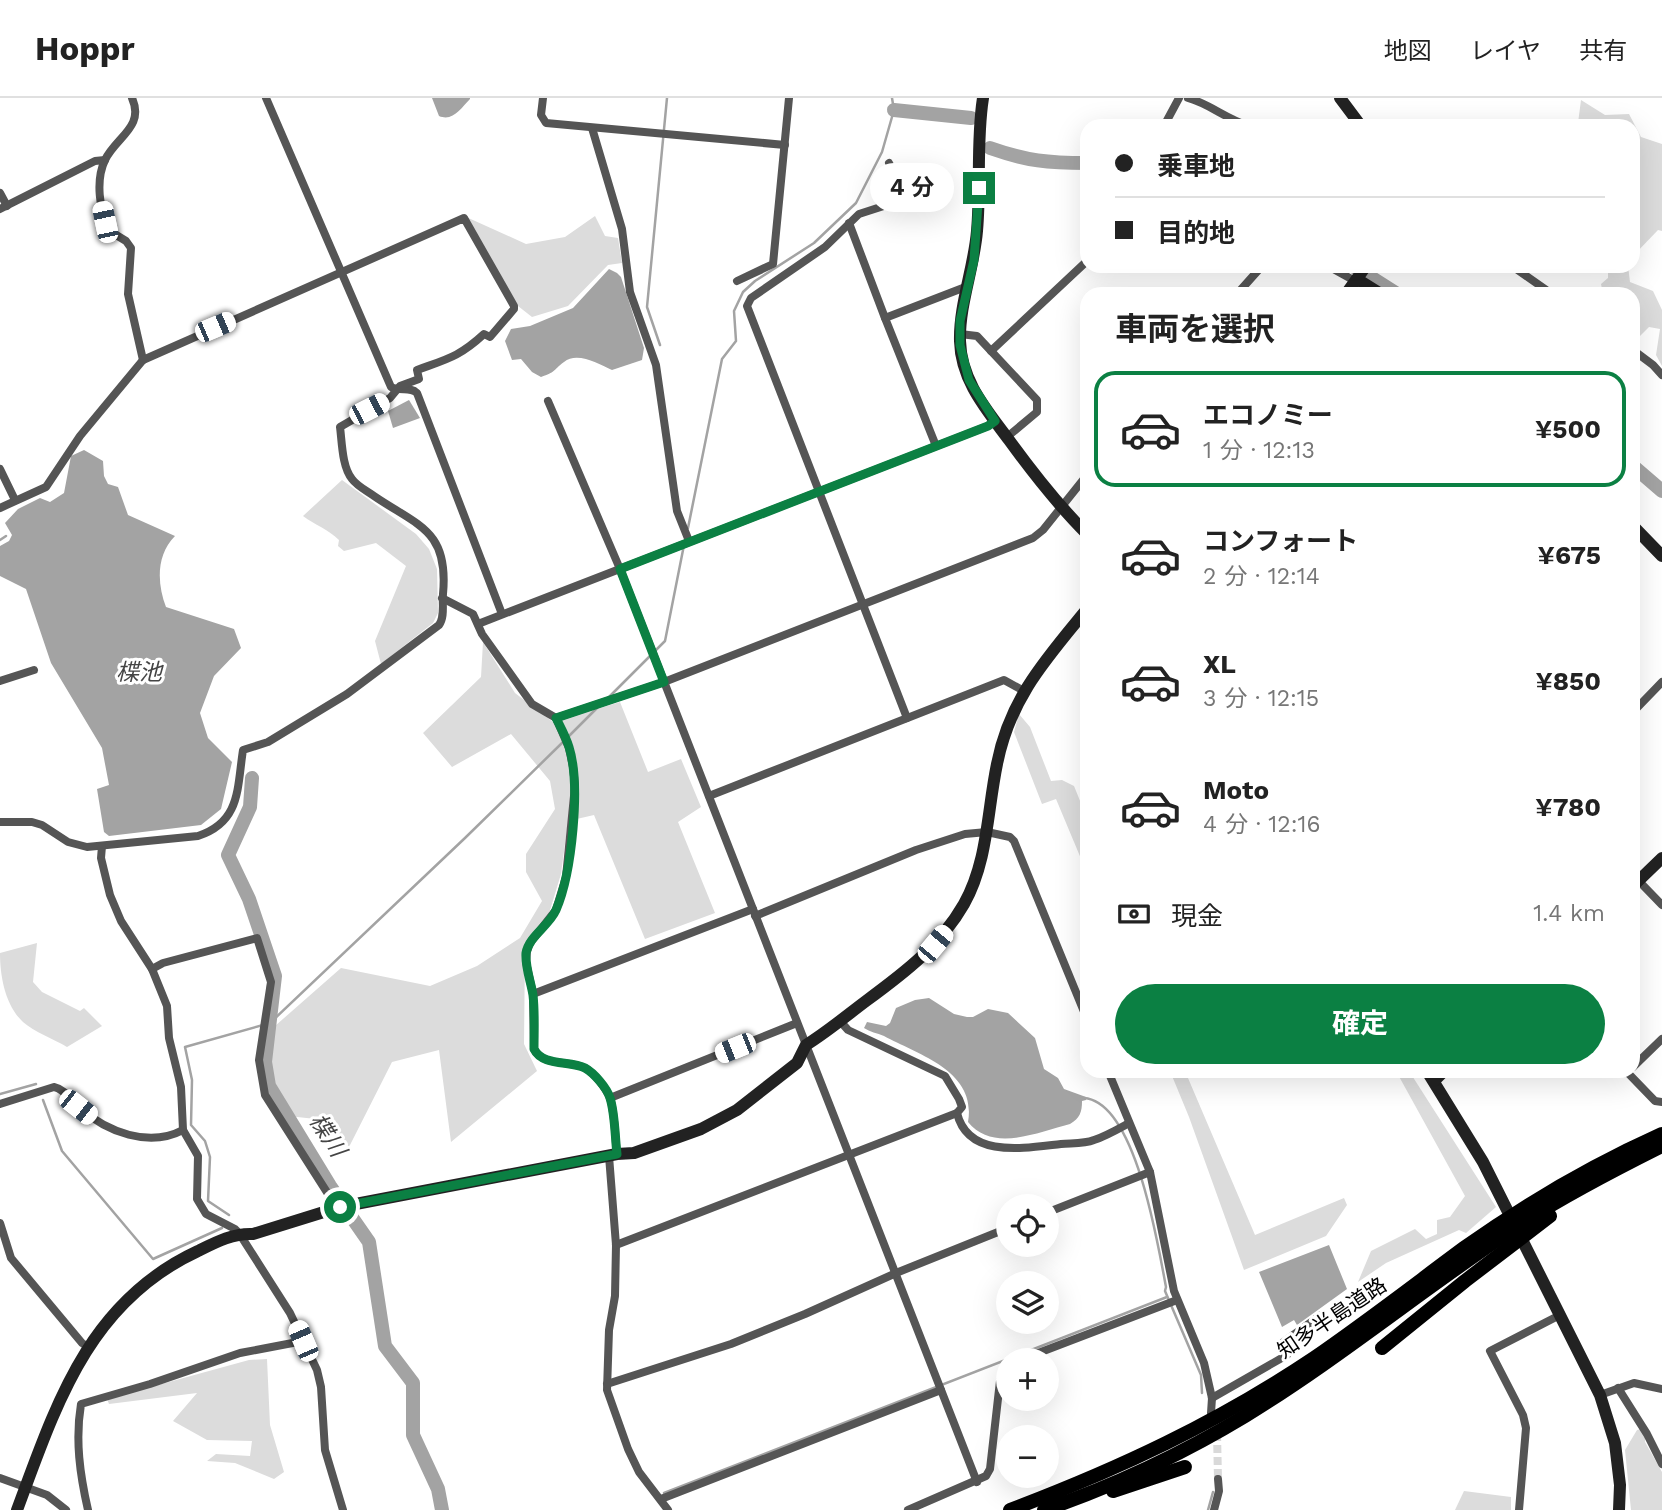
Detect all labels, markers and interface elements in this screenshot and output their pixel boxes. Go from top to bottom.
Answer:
text: Hoppr [35,29,135,68]
text: 地図 [1384,37,1432,65]
text: レイヤ [1470,37,1541,65]
text: 共有 [1579,37,1627,65]
text: 乗車地 [1157,151,1235,181]
callout: 4 分 [870,164,954,212]
route end [963,172,995,204]
text: 4 分 [890,174,934,201]
car [91,199,120,245]
text: 目的地 [1157,218,1235,248]
car [192,309,239,345]
text: 車両を選択 [1115,310,1275,348]
car [346,390,393,428]
icon: car [1119,398,1182,461]
text: エコノミー [1203,400,1333,430]
text: ¥500 [1535,414,1601,444]
text: 1 分 · 12:13 [1203,437,1315,464]
icon: car [1119,524,1182,587]
text: コンフォート [1203,526,1358,556]
text: ¥675 [1538,540,1601,570]
text: 2 分 · 12:14 [1203,563,1320,590]
text: XL [1203,649,1236,679]
icon: car [1119,650,1182,713]
water label: 楪池 [116,659,164,686]
text: ¥850 [1535,666,1601,696]
text: 3 分 · 12:15 [1203,685,1319,712]
text: Moto [1203,775,1269,805]
icon: car [1119,776,1182,839]
text: ¥780 [1535,792,1601,822]
text: 4 分 · 12:16 [1203,811,1320,838]
icon: cash [1115,895,1153,933]
text: 1.4 km [1533,900,1605,927]
text: 現金 [1171,901,1223,931]
car [914,921,957,967]
button: 確定 [1115,984,1605,1064]
car [712,1030,759,1066]
car [55,1086,102,1128]
water label: 楪川 [304,1109,353,1164]
route start [324,1191,356,1223]
map controls [996,1194,1059,1488]
button: locate [996,1194,1059,1257]
button: layers [996,1271,1059,1334]
street label: 知多半島道路 [1273,1272,1391,1363]
car [286,1318,321,1364]
button: + [996,1348,1059,1411]
button: − [996,1425,1059,1488]

